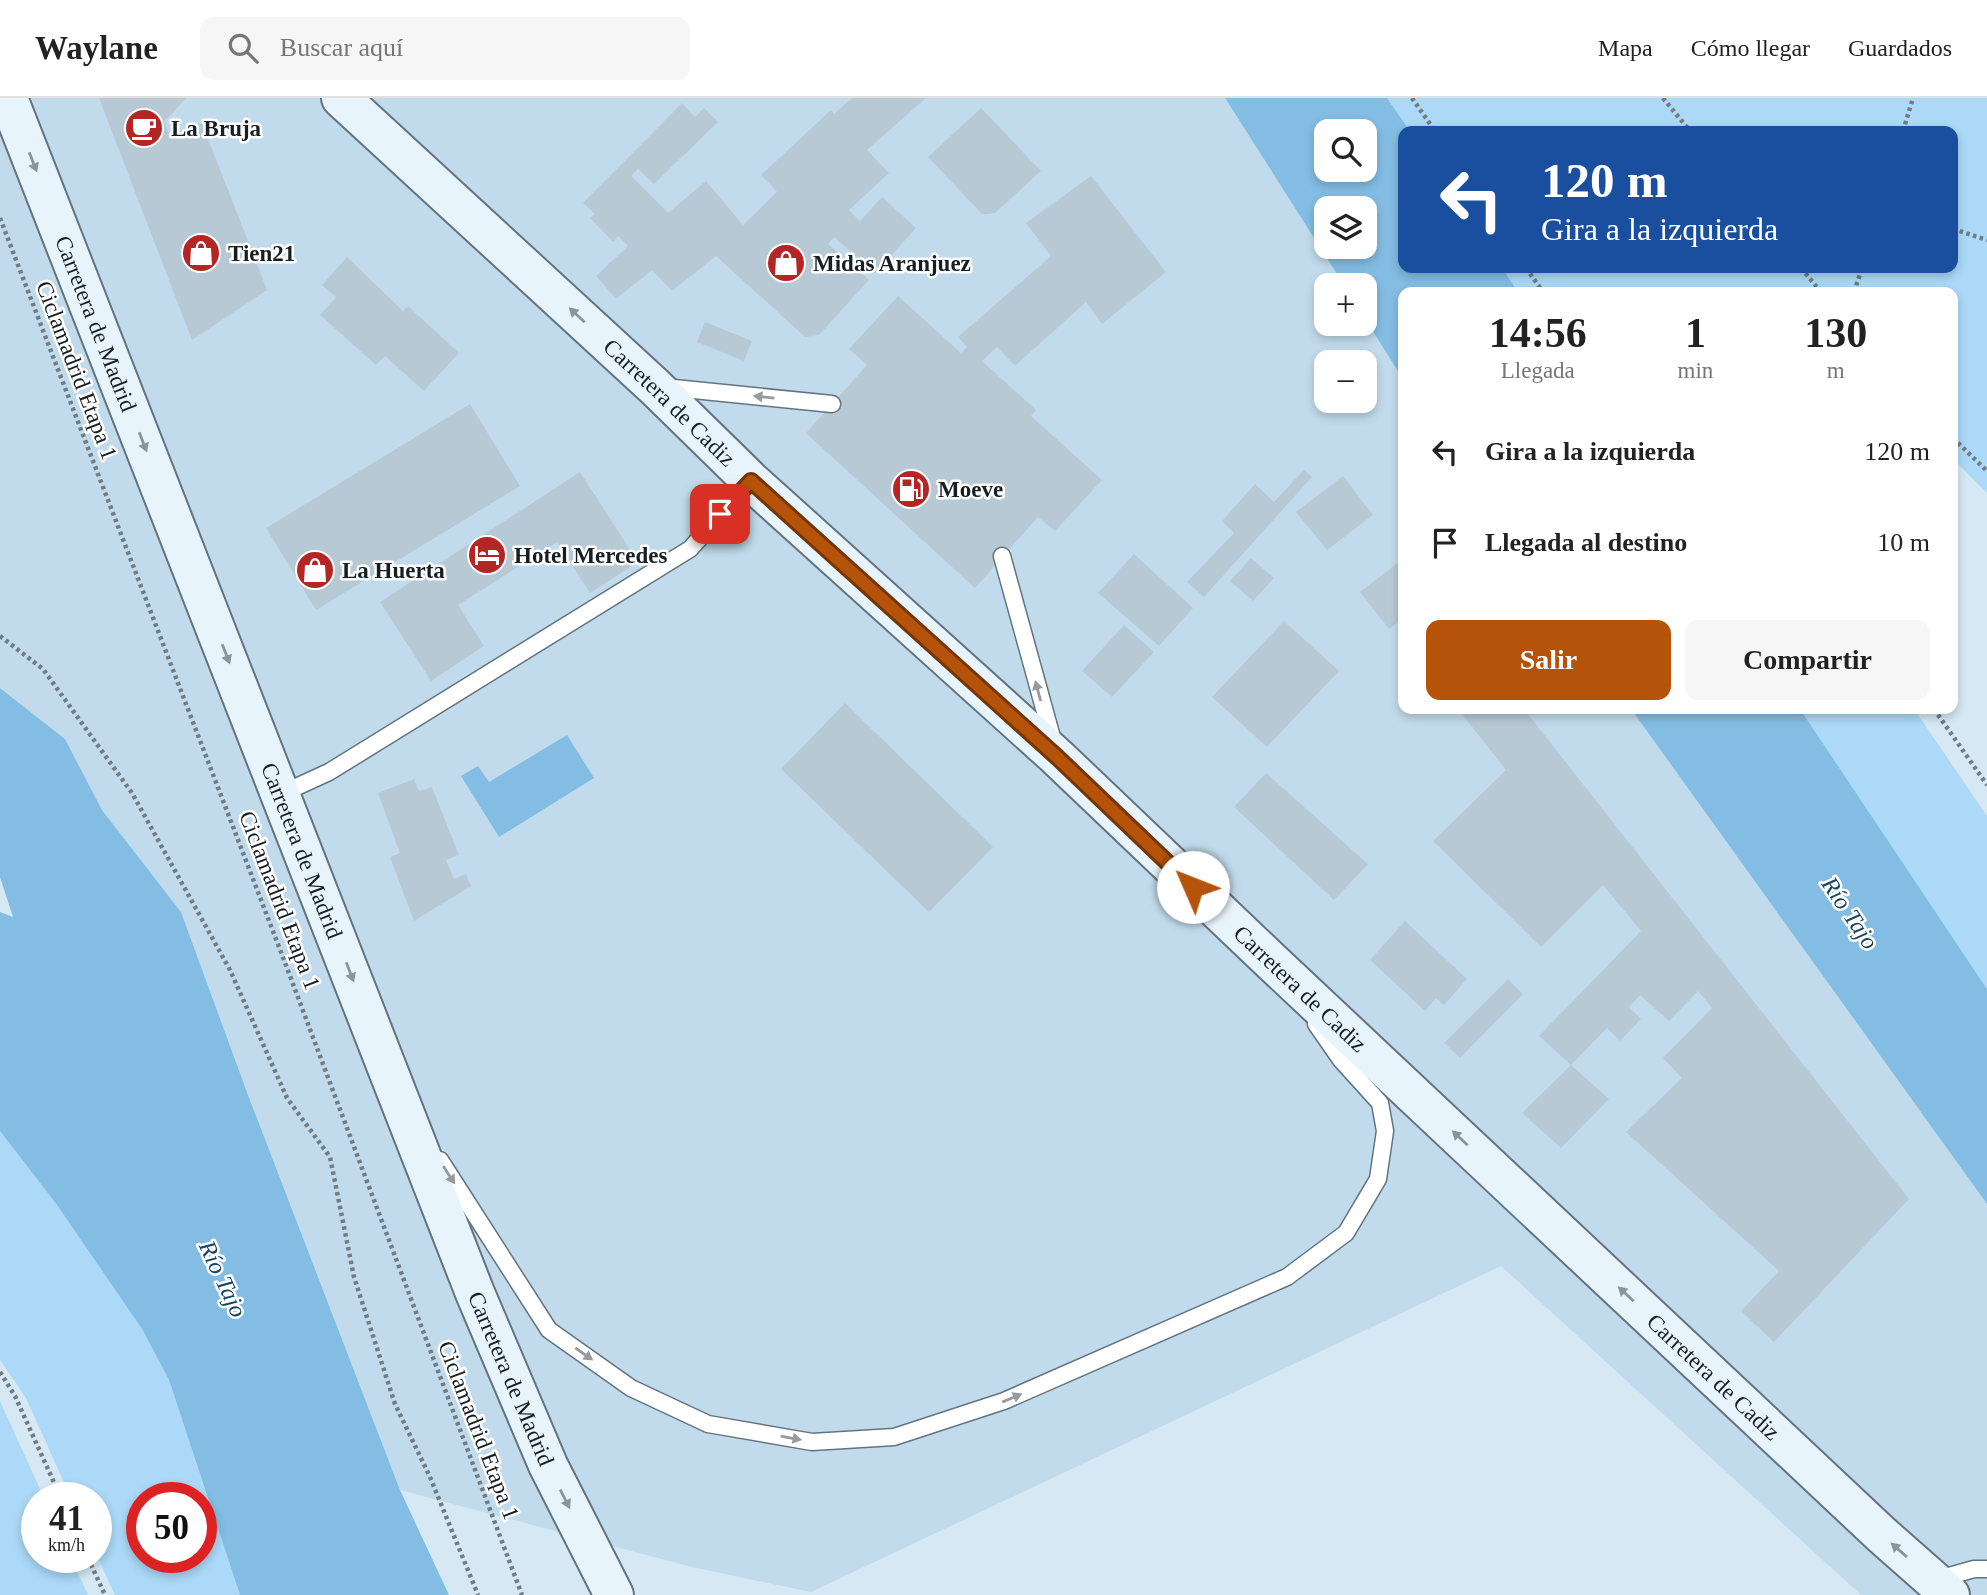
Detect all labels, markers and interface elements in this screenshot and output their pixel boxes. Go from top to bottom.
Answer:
search box [200,17,690,80]
icon: search [224,29,262,67]
text: Waylane [35,30,158,66]
text: Buscar aquí [280,33,403,62]
text: Mapa [1598,35,1653,61]
text: Cómo llegar [1691,35,1810,61]
text: Guardados [1848,35,1952,61]
cafe icon: La Bruja [123,107,165,149]
place label: La Bruja [171,116,262,141]
map controls [1314,119,1377,413]
button: search [1314,119,1377,182]
one-way arrow [27,151,38,172]
text: 120 m [1541,153,1668,208]
icon: left [1426,154,1517,245]
button: layers [1314,196,1377,259]
text: Gira a la izquierda [1541,211,1778,247]
street label: Carretera de Madrid [50,232,141,415]
shop icon: Tien21 [180,232,222,274]
place label: Tien21 [228,241,295,266]
shop icon: Midas Aranjuez [765,242,807,284]
place label: Midas Aranjuez [813,251,971,276]
button: + [1314,273,1377,336]
street label: Ciclamadrid Etapa 1 [31,277,122,463]
one-way arrow [568,307,586,323]
text: 14:56 [1489,310,1587,356]
text: 1 [1685,310,1706,356]
text: 130 [1804,310,1867,356]
street label: Carretera de Cadiz [598,334,740,472]
button: − [1314,350,1377,413]
text: Llegada [1501,358,1575,383]
text: min [1678,358,1713,383]
text: m [1827,358,1845,383]
one-way arrow [753,391,775,402]
one-way arrow [137,431,148,452]
icon: left [1426,433,1464,471]
text: Gira a la izquierda [1485,437,1695,466]
text: 120 m [1864,437,1930,466]
fuel station icon: Moeve [890,468,932,510]
place label: Moeve [938,477,1003,502]
pin [690,484,750,544]
icon: arrive [701,495,739,533]
icon: arrive [1426,524,1464,562]
text: Llegada al destino [1485,528,1687,557]
text: 10 m [1877,528,1930,557]
hotel icon: Hotel Mercedes [466,534,508,576]
place label: Hotel Mercedes [514,543,668,568]
shop icon: La Huerta [294,549,336,591]
place label: La Huerta [342,558,445,583]
button: Salir [1426,620,1671,700]
button: Compartir [1685,620,1930,700]
one-way arrow [220,643,231,664]
one-way arrow [1033,680,1043,701]
street label: Carretera de Madrid [256,759,347,943]
street label: Ciclamadrid Etapa 1 [234,807,325,993]
position arrow [1156,850,1230,924]
water label: Río Tajo [1816,871,1883,954]
street label: Carretera de Cadiz [1229,921,1371,1057]
one-way arrow [344,962,355,983]
one-way arrow [1452,1131,1469,1147]
one-way arrow [442,1165,455,1184]
water label: Río Tajo [194,1236,252,1321]
one-way arrow [1617,1286,1635,1302]
street label: Carretera de Madrid [463,1288,559,1470]
street label: Carretera de Cadiz [1642,1309,1785,1445]
street label: Ciclamadrid Etapa 1 [433,1337,524,1523]
one-way arrow [575,1347,593,1361]
one-way arrow [1002,1392,1023,1403]
one-way arrow [781,1433,803,1444]
speed limit sign: 50 [126,1482,217,1573]
one-way arrow [560,1489,571,1509]
text: 41 [49,1499,84,1538]
text: km/h [48,1535,85,1555]
one-way arrow [1890,1542,1908,1558]

